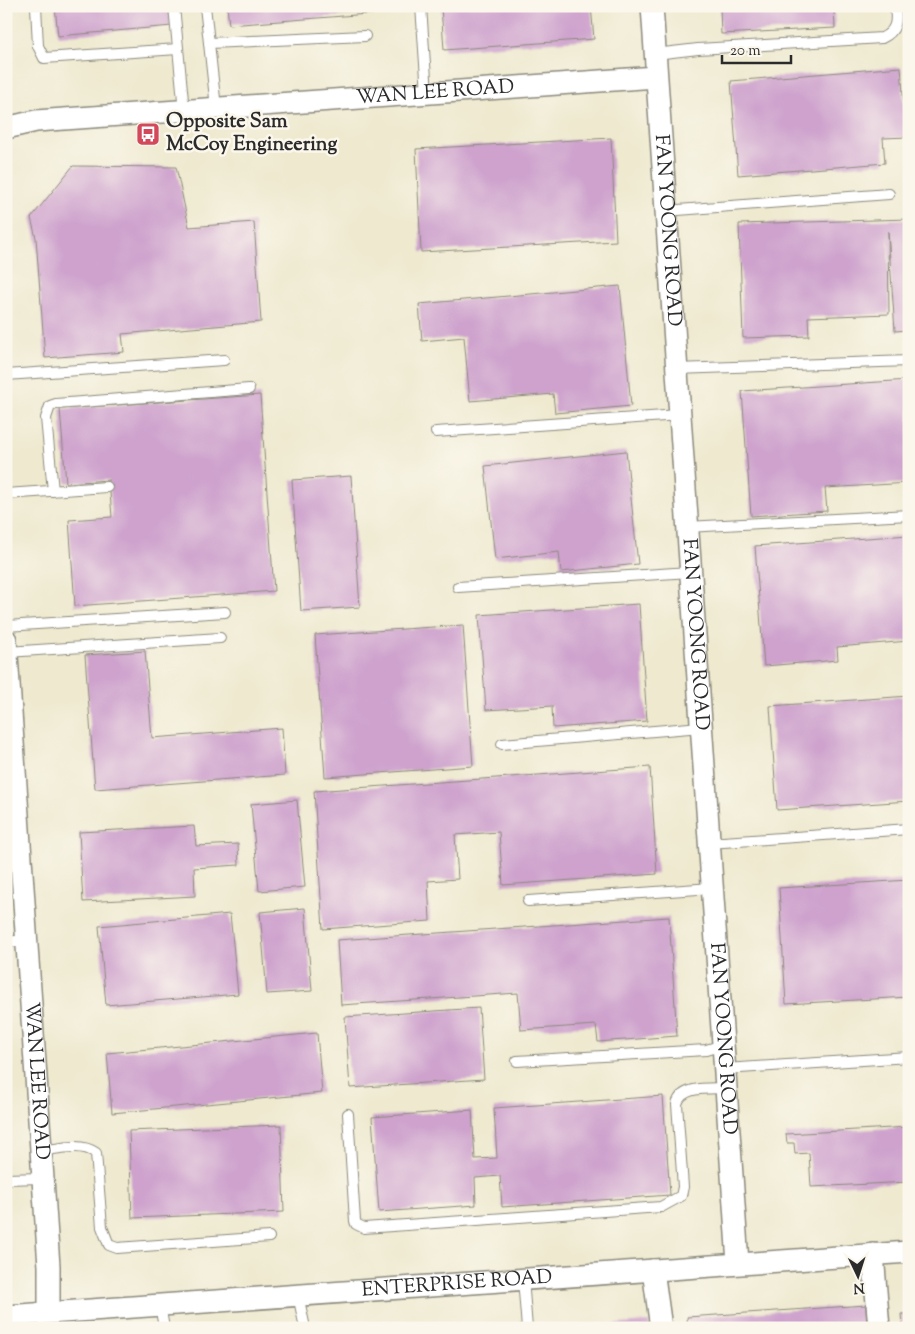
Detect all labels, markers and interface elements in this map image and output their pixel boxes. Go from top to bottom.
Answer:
scale bar [722,32,791,64]
text: 20 m [730,41,761,62]
street label: WAN LEE ROAD [355,73,515,113]
place label: Opposite Sam McCoy Engineering [166,108,337,160]
bus stop icon: Opposite Sam McCoy Engineering [135,121,161,147]
street label: FAN YOONG ROAD [646,133,688,327]
street label: FAN YOONG ROAD [674,538,716,732]
street label: FAN YOONG ROAD [702,942,744,1136]
street label: WAN LEE ROAD [16,1001,56,1161]
north arrow [832,1252,882,1302]
street label: ENTERPRISE ROAD [361,1263,553,1305]
text: N [852,1277,865,1297]

